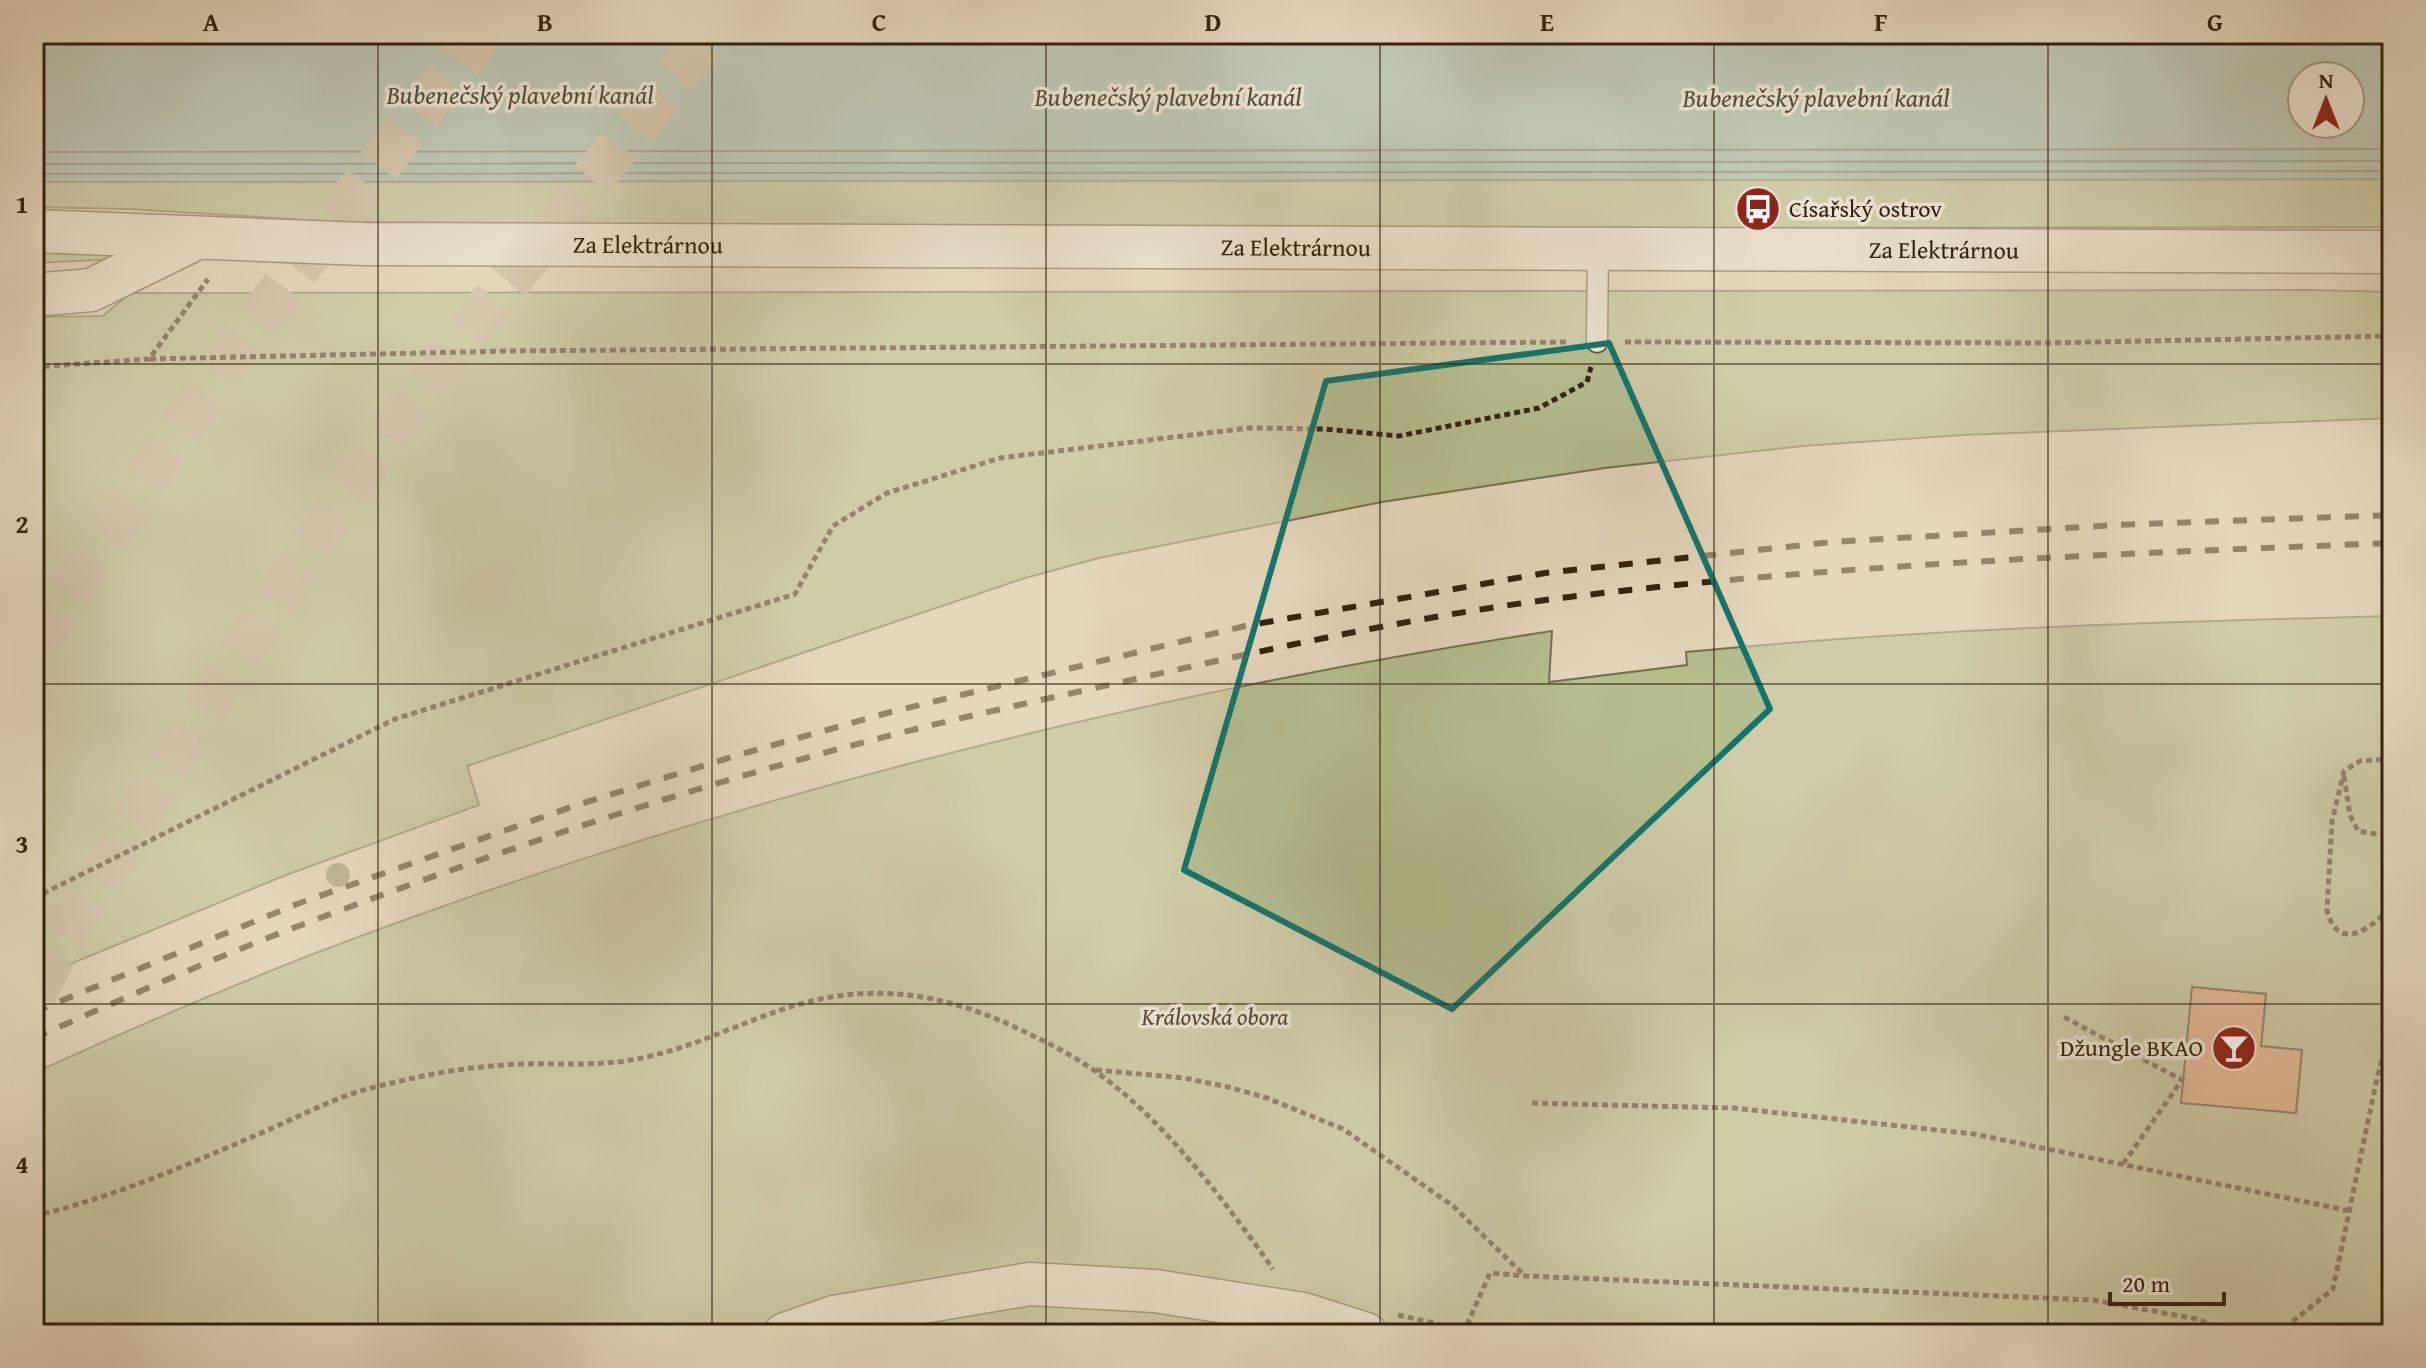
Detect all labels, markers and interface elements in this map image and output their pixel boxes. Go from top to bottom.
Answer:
text: A [203,2,220,41]
text: B [537,2,553,41]
text: C [872,2,886,41]
text: D [1205,2,1221,41]
text: E [1540,2,1554,41]
text: F [1874,2,1888,41]
text: G [2207,2,2223,41]
north arrow [2286,60,2366,140]
text: N [2319,64,2334,96]
water label: Bubenečský plavební kanál [385,75,654,114]
water label: Bubenečský plavební kanál [1033,77,1302,116]
water label: Bubenečský plavební kanál [1681,78,1950,117]
text: 1 [15,184,29,223]
bus stop icon: Císařský ostrov [1734,185,1782,233]
place label: Císařský ostrov [1789,191,1942,226]
street label: Za Elektrárnou [573,227,723,262]
street label: Za Elektrárnou [1221,229,1371,265]
street label: Za Elektrárnou [1869,232,2019,268]
text: 2 [15,504,29,543]
text: 3 [15,824,29,863]
park label: Královská obora [1141,999,1288,1034]
bar icon: Džungle BKAO [2210,1024,2258,1072]
place label: Džungle BKAO [2060,1030,2203,1065]
text: 4 [15,1144,29,1183]
scale bar [2110,1256,2224,1306]
text: 20 m [2122,1266,2170,1301]

